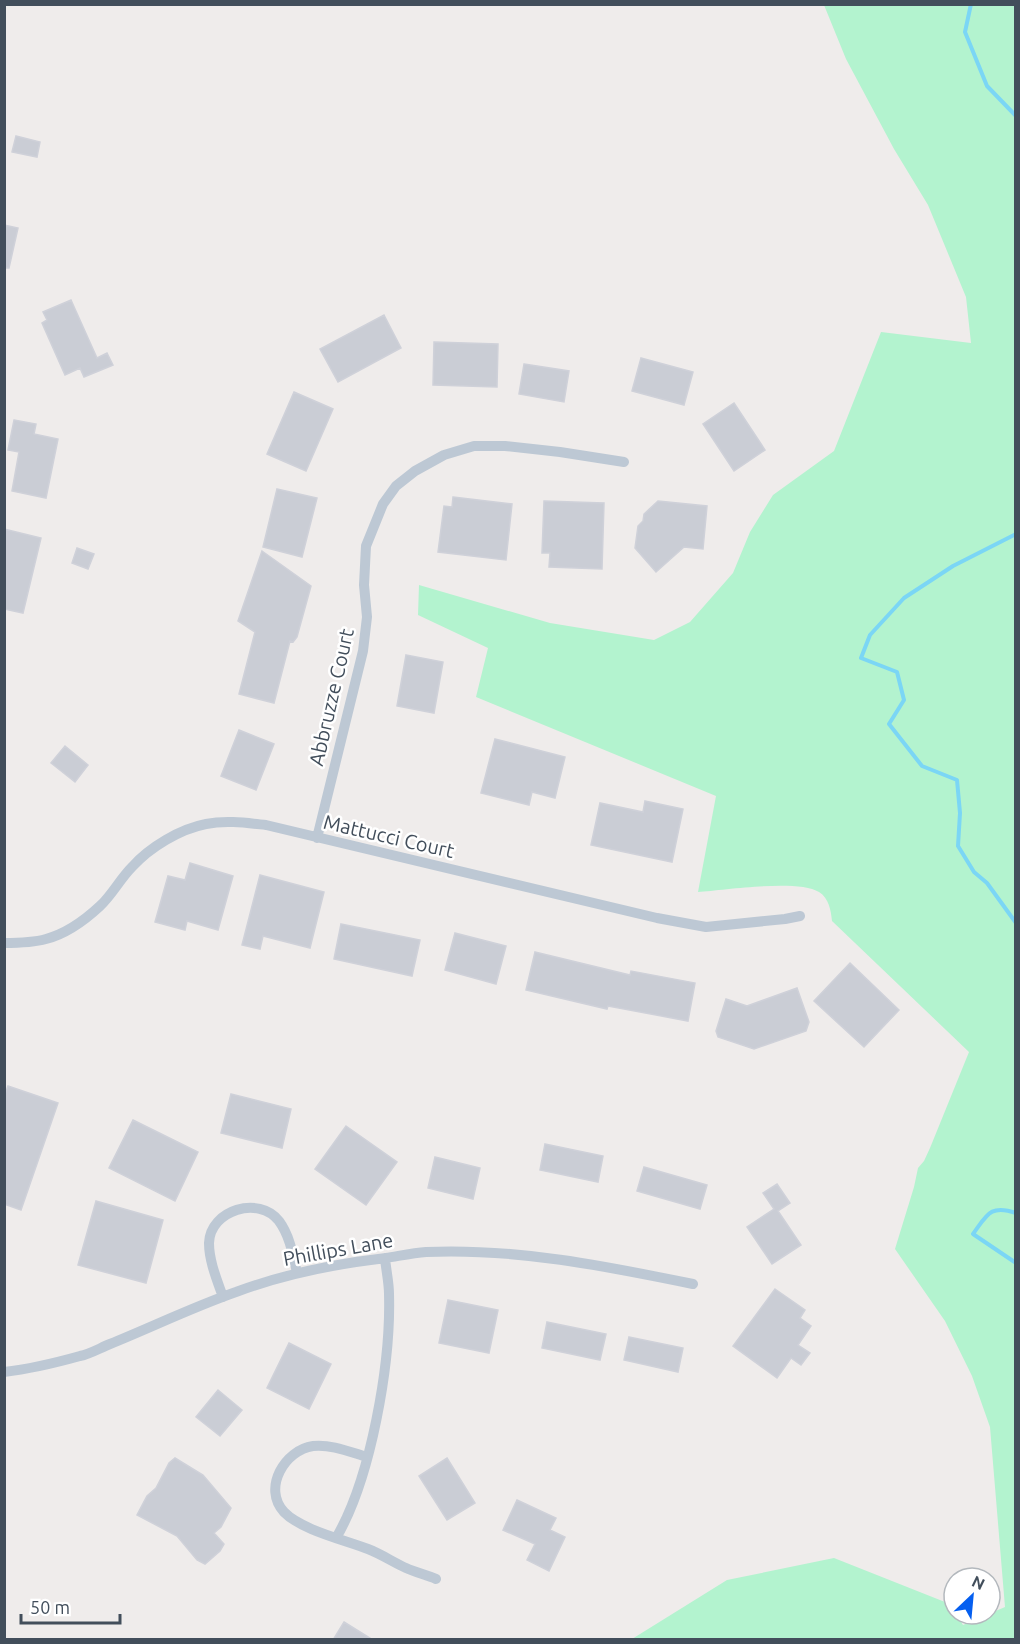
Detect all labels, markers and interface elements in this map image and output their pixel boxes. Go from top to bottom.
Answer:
street label: Abbruzze Court [304,626,358,768]
street label: Mattucci Court [321,810,457,862]
street label: Phillips Lane [281,1228,395,1270]
north arrow [942,1566,1002,1626]
text: N [969,1572,988,1593]
scale bar [21,1587,120,1625]
text: 50 m [30,1597,70,1617]

